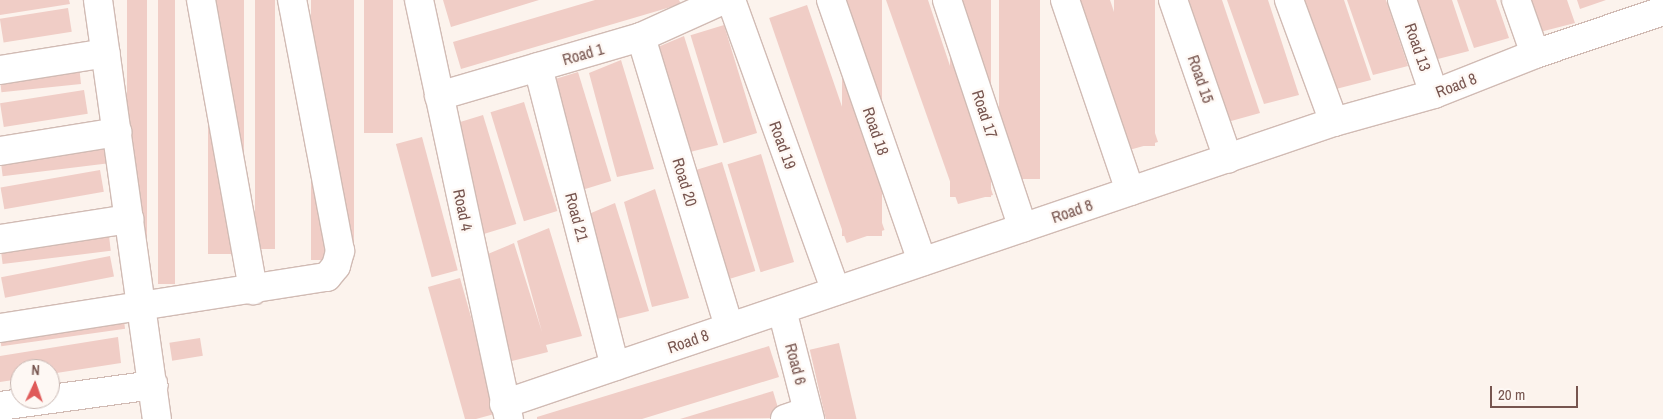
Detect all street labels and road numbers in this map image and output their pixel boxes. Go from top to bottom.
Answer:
street label: Road 13 [1401,20,1435,74]
street label: Road 1 [560,39,606,69]
street label: Road 15 [1184,52,1218,106]
street label: Road 8 [1433,68,1479,102]
street label: Road 17 [968,87,1002,141]
street label: Road 18 [859,104,893,158]
street label: Road 19 [765,118,801,172]
street label: Road 20 [669,155,701,209]
street label: Road 4 [449,187,477,233]
street label: Road 21 [561,191,593,243]
street label: Road 8 [1049,195,1095,227]
street label: Road 8 [665,325,711,357]
street label: Road 6 [781,341,811,387]

